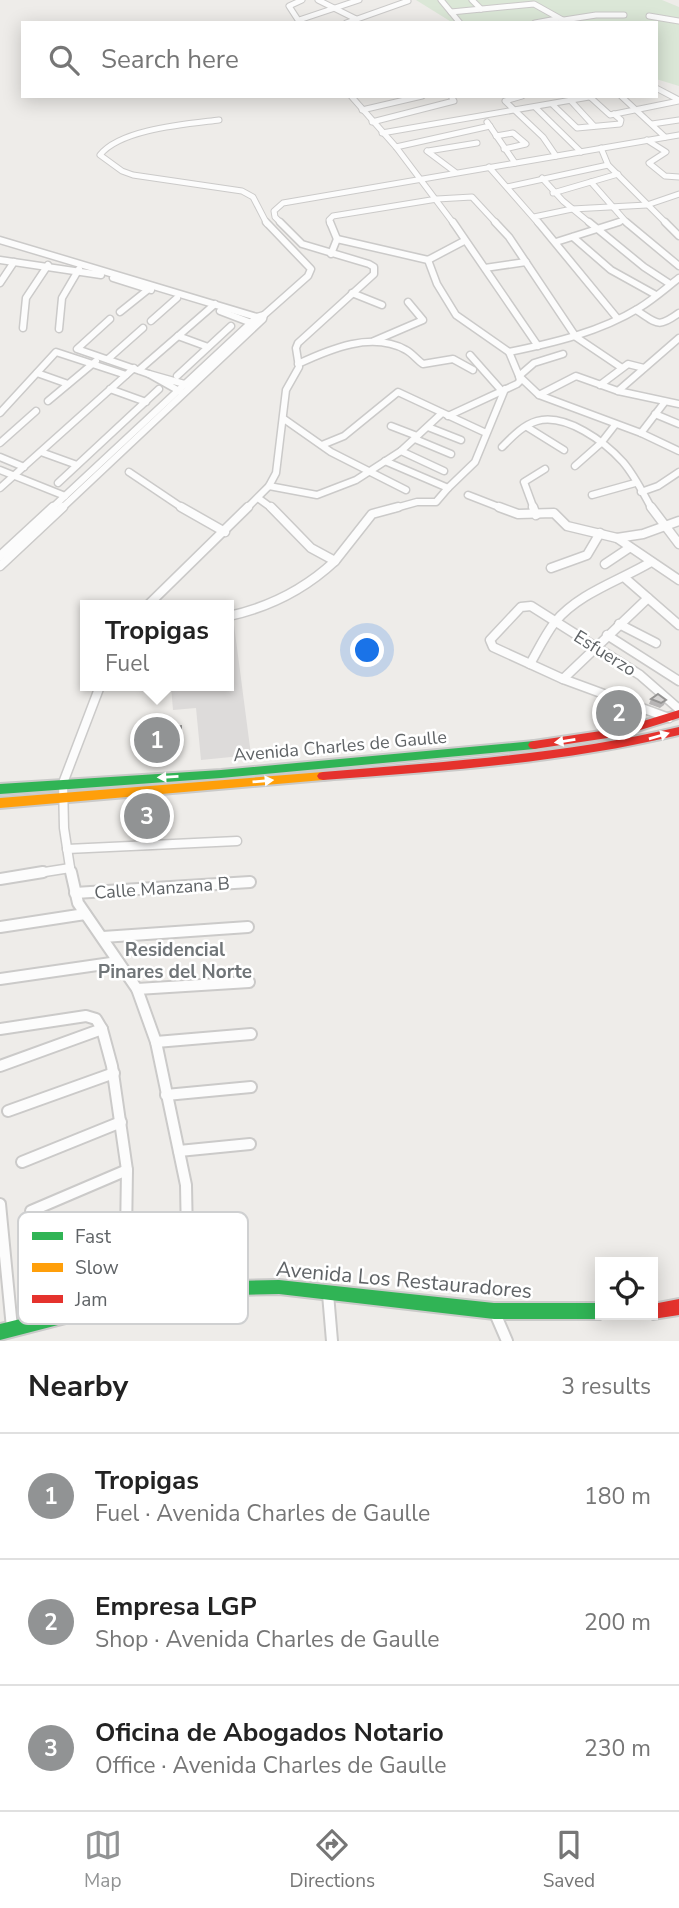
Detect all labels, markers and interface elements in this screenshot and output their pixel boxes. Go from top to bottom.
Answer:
search box [21,21,658,98]
icon: search [45,41,83,79]
text: Search here [101,42,239,77]
popup [80,600,234,691]
text: Tropigas [105,613,209,648]
street label: Esfuerzo [569,624,641,682]
your location [350,633,384,667]
text: Fuel [105,648,149,679]
pin: 2 [596,687,642,739]
pin: 1 [134,714,180,766]
street label: Avenida Charles de Gaulle [232,725,448,767]
one-way arrow [649,731,670,741]
one-way arrow [554,736,576,747]
one-way arrow [157,772,179,783]
one-way arrow [253,775,275,786]
pin: 3 [124,790,170,842]
street label: Calle Manzana B [94,871,230,905]
district label: Residencial Pinares del Norte [98,937,252,985]
legend [18,1212,248,1324]
text: Fast [75,1224,111,1250]
text: Slow [75,1255,119,1281]
street label: Avenida Los Restauradores [275,1255,533,1305]
map controls [595,1257,658,1320]
button: locate [595,1257,658,1320]
text: Jam [74,1287,108,1313]
text: Nearby [28,1366,128,1407]
text: 3 results [561,1371,651,1402]
text: Tropigas [95,1463,199,1498]
text: 1 [44,1481,58,1512]
text: 180 m [584,1481,651,1512]
text: Fuel · Avenida Charles de Gaulle [95,1498,430,1529]
text: Empresa LGP [95,1589,257,1624]
text: 2 [44,1607,58,1638]
text: 200 m [584,1607,651,1638]
text: Shop · Avenida Charles de Gaulle [95,1624,439,1655]
text: Oficina de Abogados Notario [95,1715,444,1750]
text: 3 [44,1733,58,1764]
text: 230 m [584,1733,651,1764]
text: Office · Avenida Charles de Gaulle [95,1750,446,1781]
tab: Map [84,1826,122,1894]
tab: Directions [289,1826,375,1894]
tab: Saved [543,1826,595,1894]

